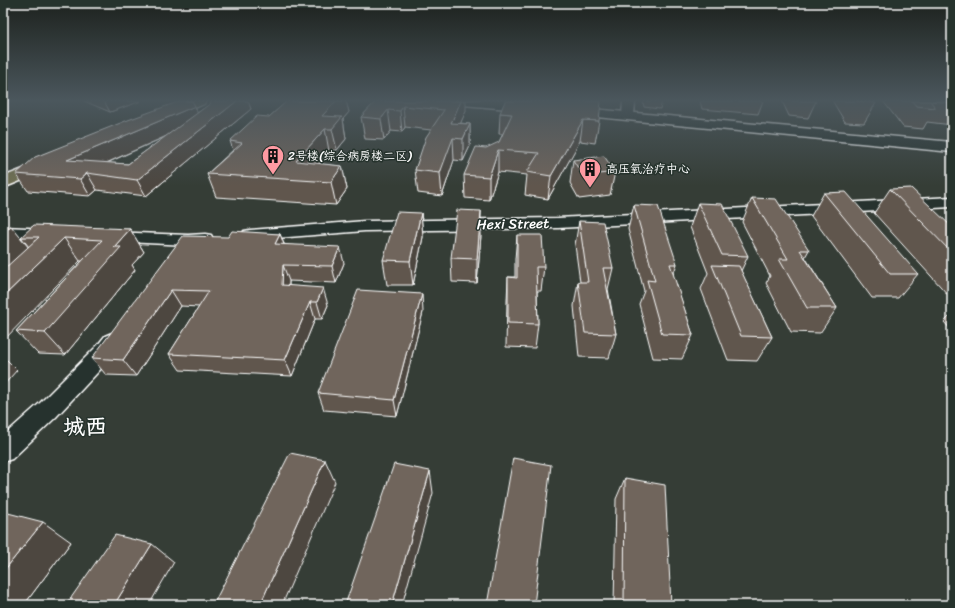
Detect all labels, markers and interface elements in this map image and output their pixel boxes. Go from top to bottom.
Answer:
building icon: 2号楼(综合病房楼二区) [260,143,286,176]
place label: 2号楼(综合病房楼二区) [288,145,412,167]
building icon: 高压氧治疗中心 [577,156,603,189]
place label: 高压氧治疗中心 [606,158,690,180]
street label: Hexi Street [477,211,549,237]
district label: 城西 [63,407,107,446]

